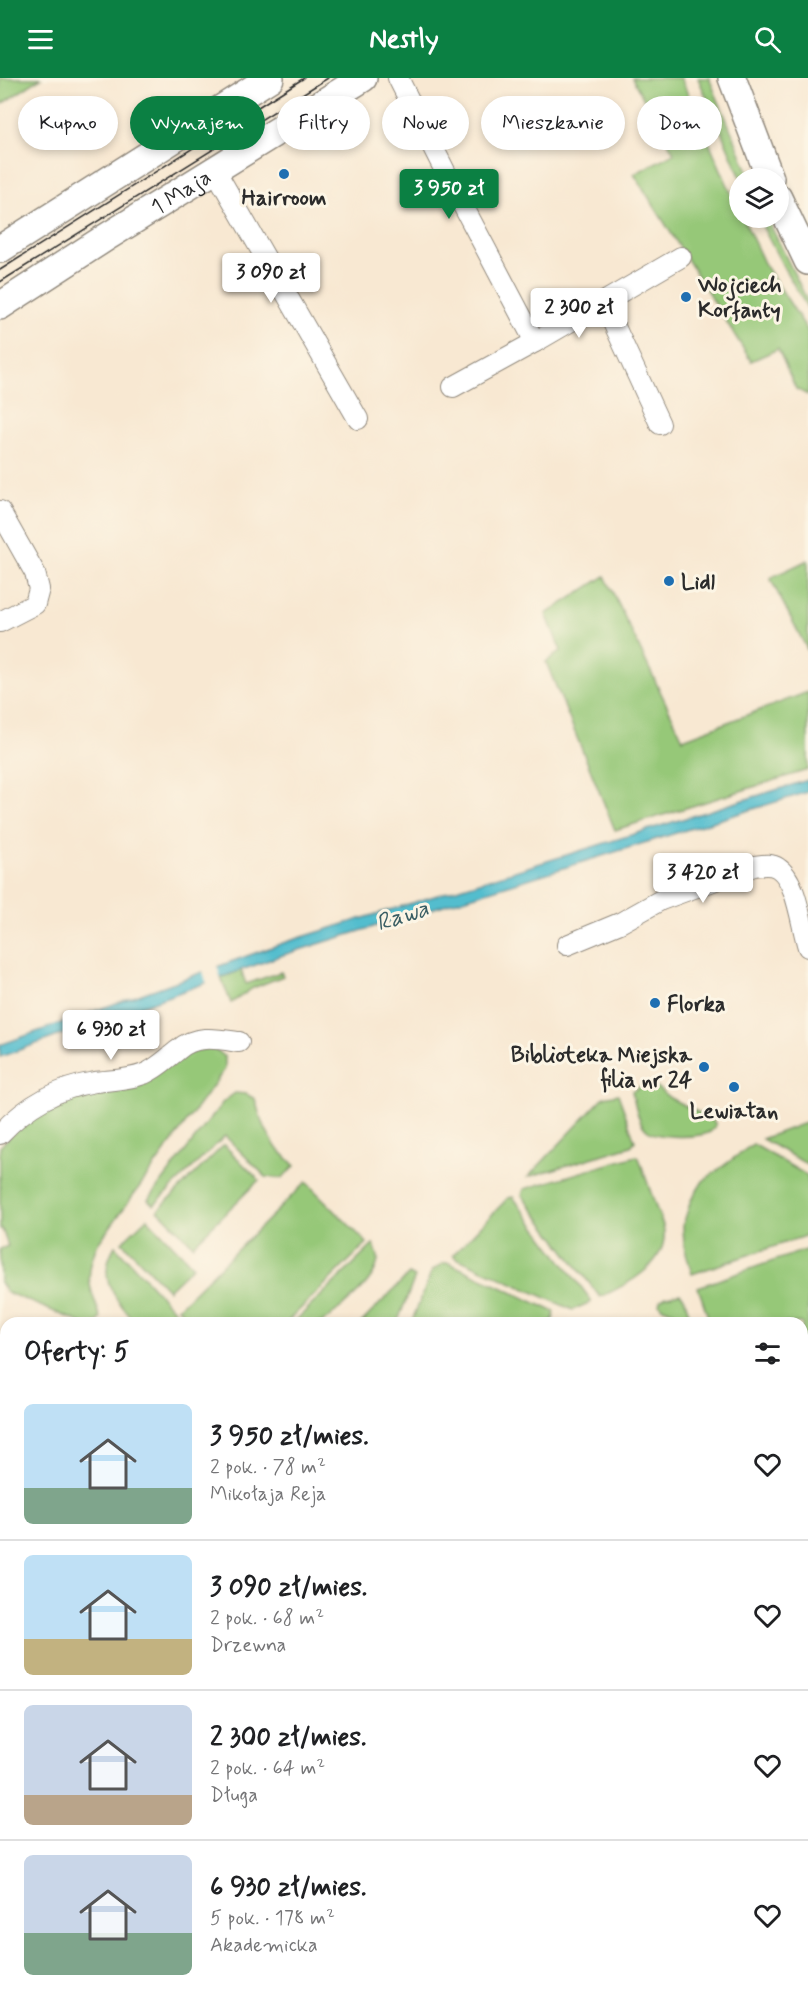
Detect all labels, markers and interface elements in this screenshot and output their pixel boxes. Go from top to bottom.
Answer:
text: Nestly [369,22,439,57]
icon: menu [24,23,57,56]
icon: search [751,23,784,56]
chip: Kupno [18,96,118,150]
chip: Wynajem [130,96,265,150]
chip: Filtry [277,96,370,150]
chip: Nowe [382,96,469,150]
chip: Mieszkanie [481,96,625,150]
chip: Dom [637,96,722,150]
street label: 1 Maja [146,164,217,222]
marker: Hairroom [277,167,291,181]
map controls [729,168,789,228]
button: layers [729,168,789,228]
pin: 3 950 zł [387,169,511,220]
text: 3 950 zł [414,175,484,202]
place label: Hairroom [242,185,326,213]
pin: 3 090 zł [209,253,333,304]
text: 3 090 zł [236,259,306,286]
place label: Wojciech Korfanty [697,272,782,325]
pin: 2 300 zł [517,288,641,339]
marker: Wojciech Korfanty [679,290,693,304]
text: 2 300 zł [545,294,613,321]
place label: Lidl [681,569,716,597]
marker: Lidl [662,574,676,588]
pin: 3 420 zł [641,853,765,904]
text: 3 420 zł [667,859,739,886]
water label: Rawa [372,893,433,939]
place label: Florka [667,991,726,1019]
marker: Florka [648,996,662,1010]
pin: 6 930 zł [49,1010,173,1061]
text: 6 930 zł [77,1016,145,1043]
place label: Biblioteka Miejska filia nr 24 [511,1042,693,1095]
marker: Biblioteka Miejska filia nr 24 [697,1060,711,1074]
marker: Lewiatan [727,1080,741,1094]
place label: Lewiatan [690,1098,778,1126]
text: Oferty: 5 [24,1336,129,1370]
icon: filters [751,1337,784,1370]
text: 3 950 zł/mies. [210,1420,369,1454]
icon: home [72,1428,144,1500]
icon: heart [751,1448,784,1481]
text: 2 pok. · 78 m² [210,1454,326,1481]
text: Mikołaja Reja [210,1481,326,1508]
text: 3 090 zł/mies. [210,1571,367,1605]
icon: home [72,1579,144,1651]
icon: heart [751,1599,784,1632]
text: 2 pok. · 68 m² [210,1605,324,1632]
text: Drzewna [210,1632,286,1659]
text: 2 300 zł/mies. [210,1721,366,1755]
icon: home [72,1729,144,1801]
icon: heart [751,1749,784,1782]
text: 2 pok. · 64 m² [210,1755,325,1782]
text: Długa [210,1782,258,1809]
text: 6 930 zł/mies. [210,1871,366,1905]
icon: home [72,1879,144,1951]
icon: heart [751,1899,784,1932]
text: 5 pok. · 178 m² [210,1905,335,1932]
text: Akademicka [210,1932,318,1959]

